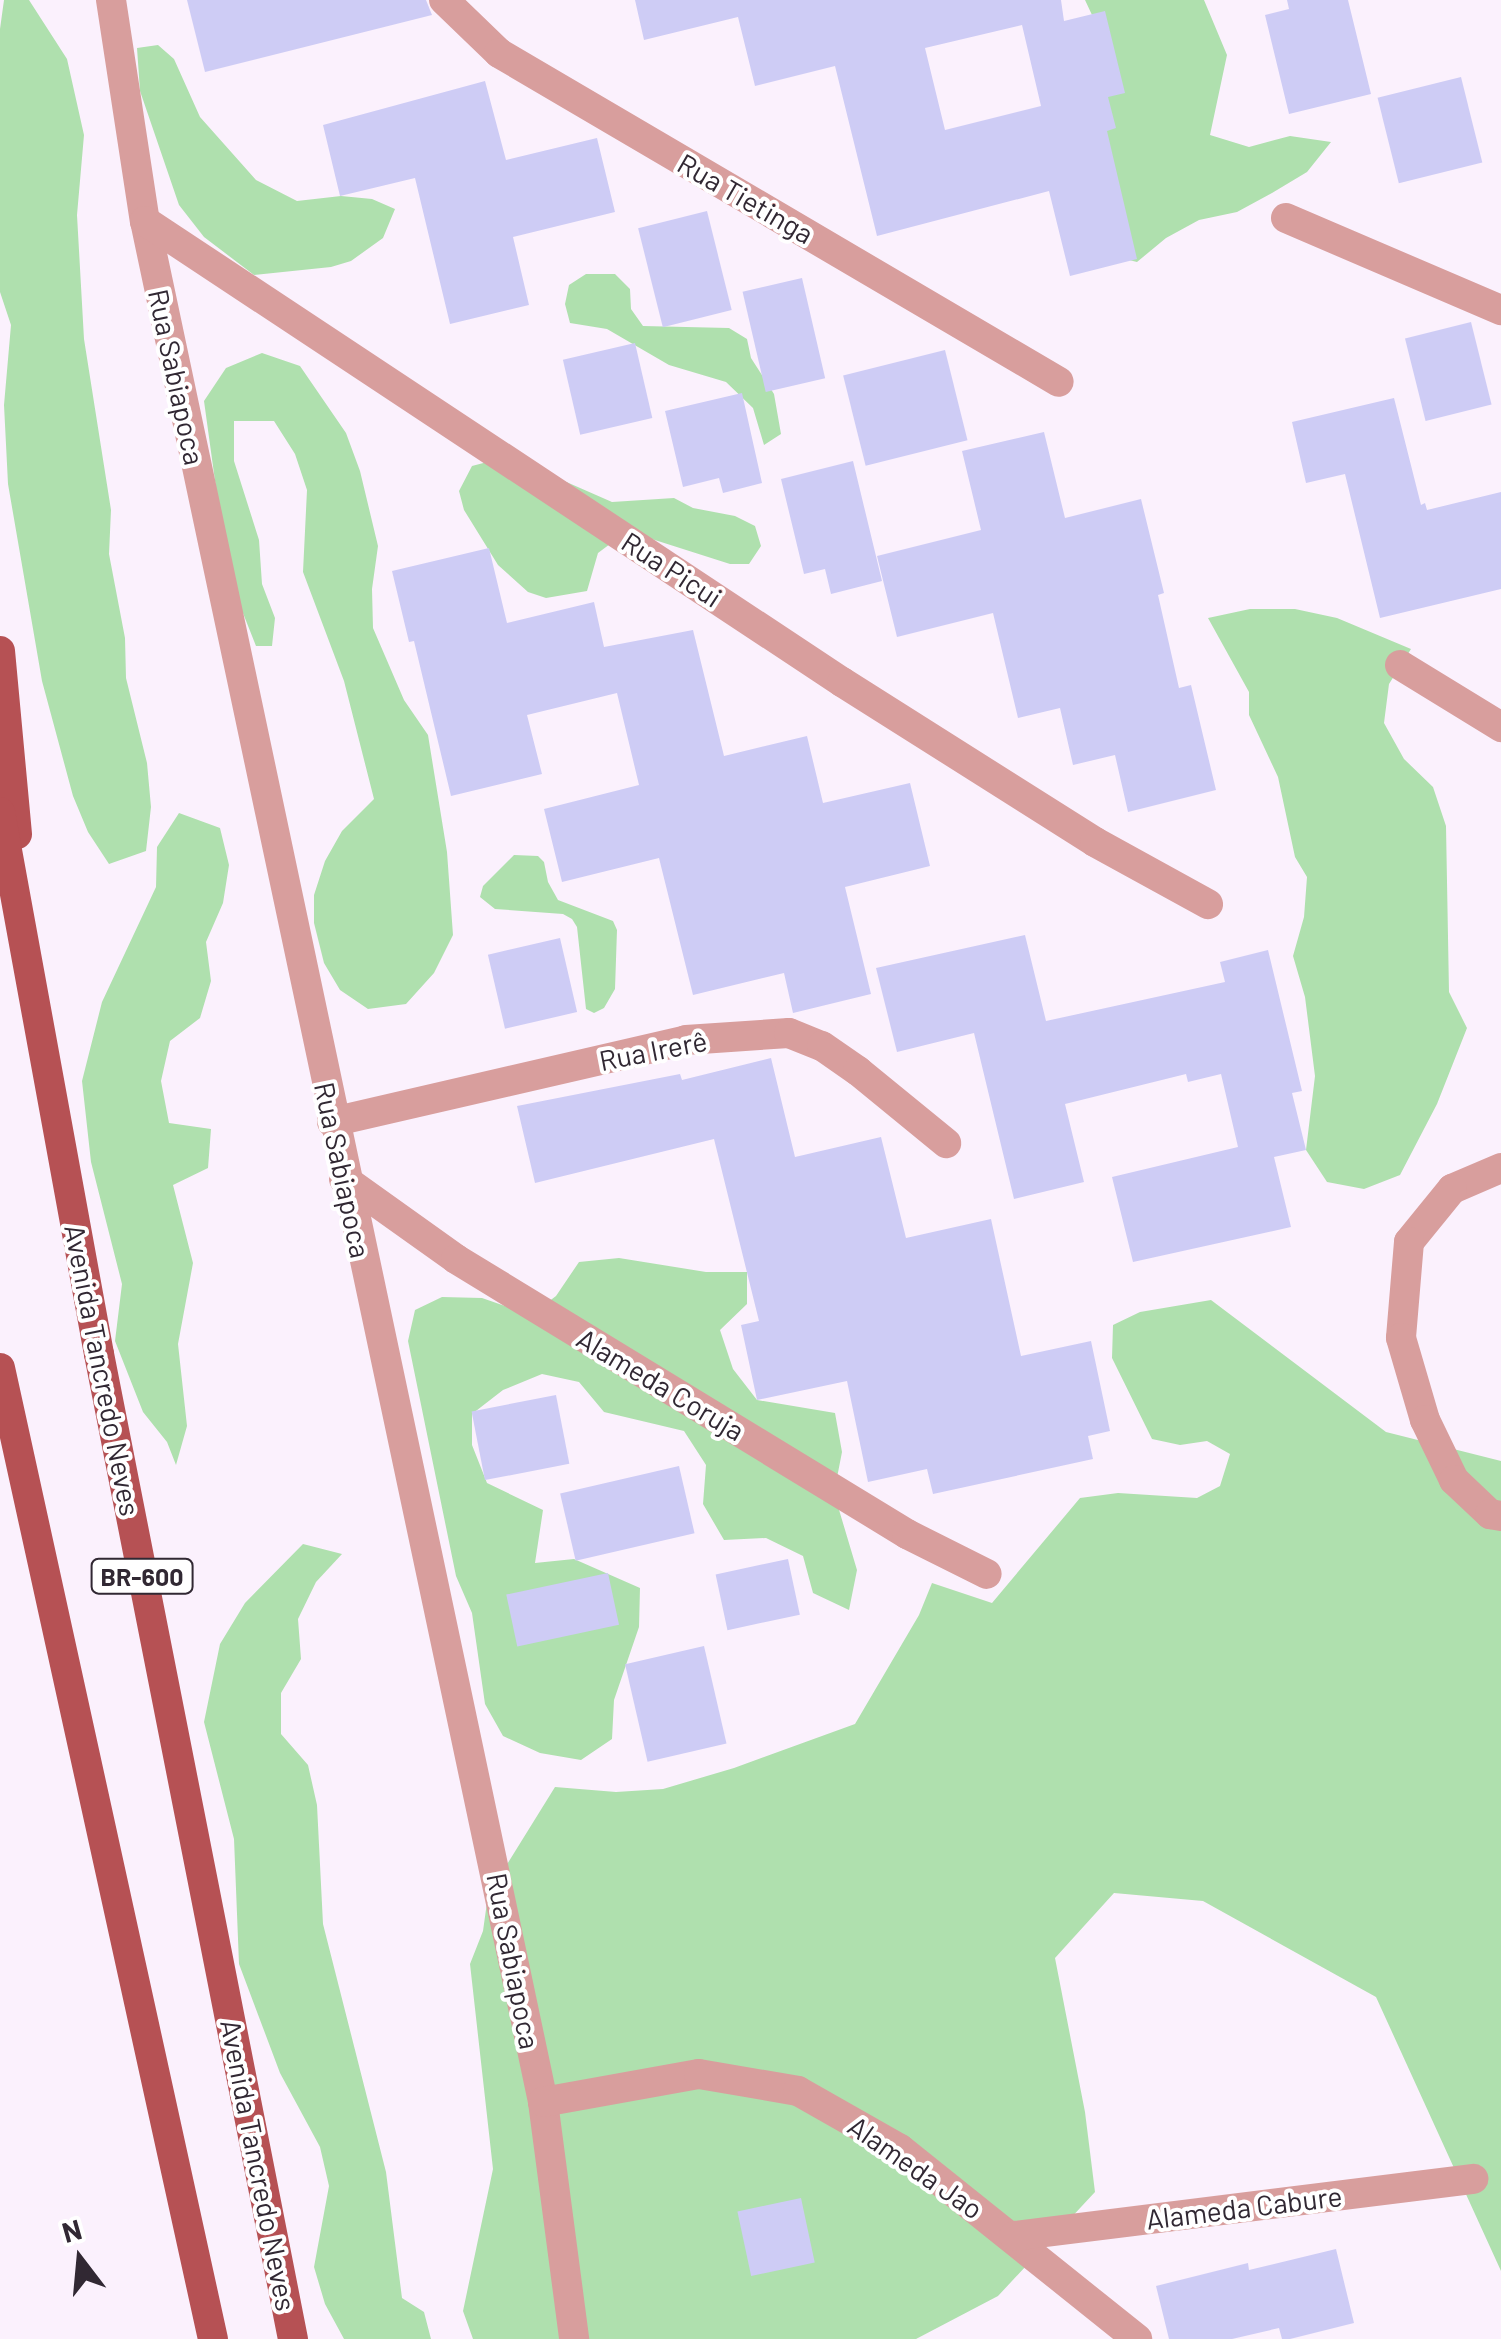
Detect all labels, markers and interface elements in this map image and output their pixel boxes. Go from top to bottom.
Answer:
street label: Rua Tietinga [672,146,820,250]
street label: Rua Sabiapoca [142,286,212,468]
street label: Rua Picui [616,524,728,614]
street label: Rua Irerê [596,1023,710,1077]
street label: Rua Sabiapoca [308,1079,378,1261]
street label: Avenida Tancredo Neves [58,1221,148,1519]
street label: Alameda Coruja [571,1321,751,1447]
road number: BR-600 [90,1556,194,1596]
street label: Rua Sabiapoca [480,1870,548,2052]
street label: Avenida Tancredo Neves [214,2016,304,2314]
street label: Alameda Jao [842,2108,990,2226]
street label: Alameda Cabure [1144,2178,1344,2236]
north arrow [30,2209,130,2309]
text: N [58,2211,85,2249]

